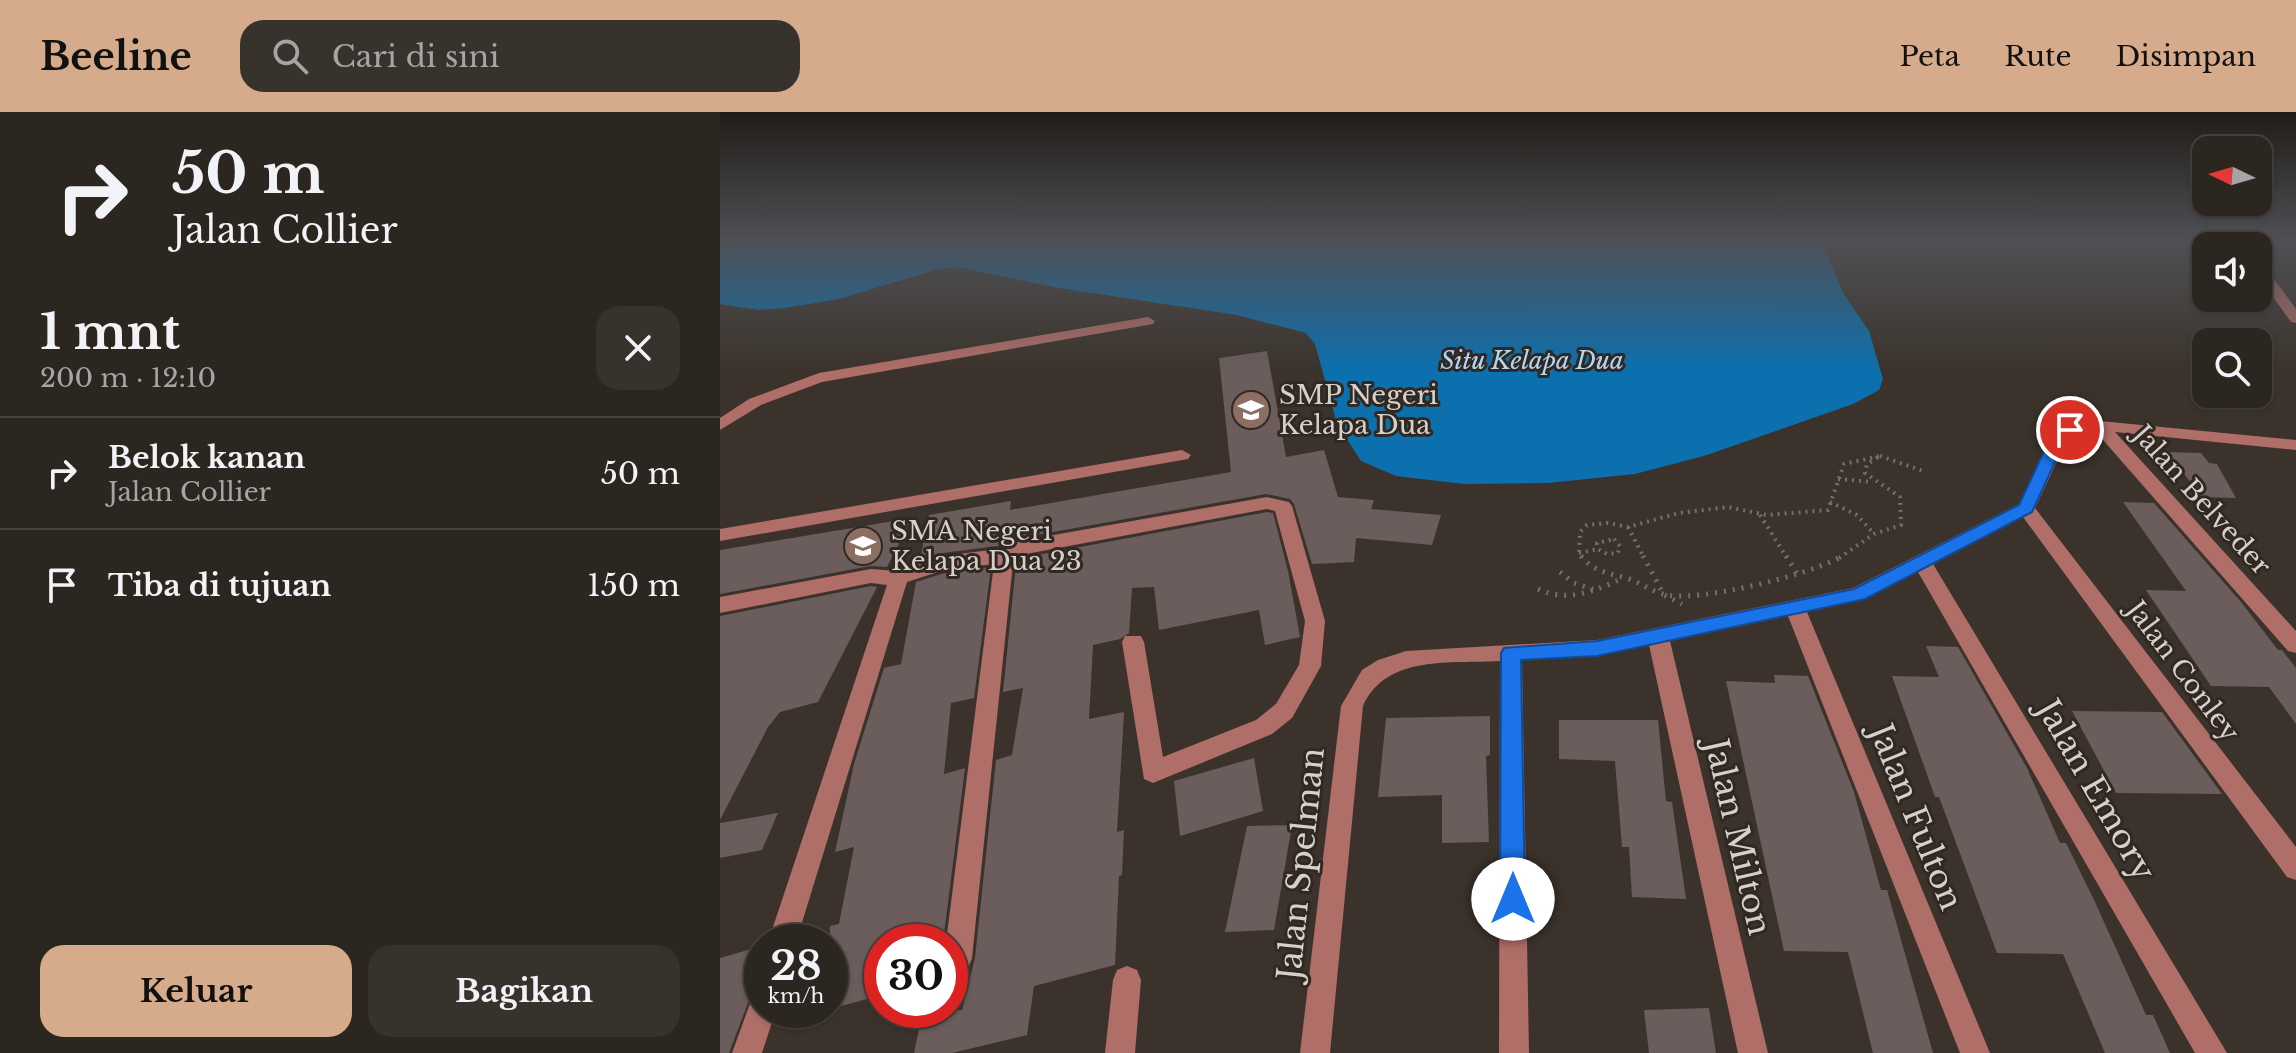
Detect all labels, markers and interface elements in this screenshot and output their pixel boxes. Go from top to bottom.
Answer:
search box [240,20,800,92]
text: Beeline [40,33,192,80]
icon: search [268,34,312,78]
text: Cari di sini [332,38,499,75]
text: Peta [1900,39,1960,74]
text: Rute [2004,39,2072,74]
text: Disimpan [2116,39,2256,74]
north arrow [2192,136,2272,216]
map controls [2192,136,2272,408]
text: 50 m [172,139,324,208]
icon: right [40,144,144,248]
text: Jalan Collier [172,208,398,253]
button: sound [2192,232,2272,312]
text: 1 mnt [40,302,180,362]
button: close [596,306,680,390]
button: search [2192,328,2272,408]
water label: Situ Kelapa Dua [1440,346,1624,375]
text: 200 m · 12:10 [40,362,216,394]
place label: SMP Negeri Kelapa Dua [1279,379,1438,441]
school or university icon: SMP Negeri Kelapa Dua [1230,389,1272,431]
pin [2036,396,2104,464]
icon: arrive [2048,408,2092,452]
street label: Jalan Belveder [2124,416,2278,582]
text: Belok kanan [108,439,305,476]
icon: right [40,451,84,495]
text: 50 m [601,455,680,492]
text: Jalan Collier [108,476,271,508]
place label: SMA Negeri Kelapa Dua 23 [891,515,1082,577]
school or university icon: SMA Negeri Kelapa Dua 23 [842,525,884,567]
icon: arrive [40,563,84,607]
text: Tiba di tujuan [108,567,331,604]
text: 150 m [587,567,680,604]
street label: Jalan Conley [2118,592,2246,748]
street label: Jalan Emory [2026,689,2164,888]
street label: Jalan Fulton [1859,714,1971,916]
street label: Jalan Milton [1695,731,1780,939]
street label: Jalan Spelman [1268,746,1333,986]
position arrow [1471,857,1555,941]
speed limit sign: 30 [864,924,968,1028]
text: 28 [770,941,822,991]
button: Keluar [40,945,352,1037]
button: Bagikan [368,945,680,1037]
text: km/h [768,984,824,1008]

